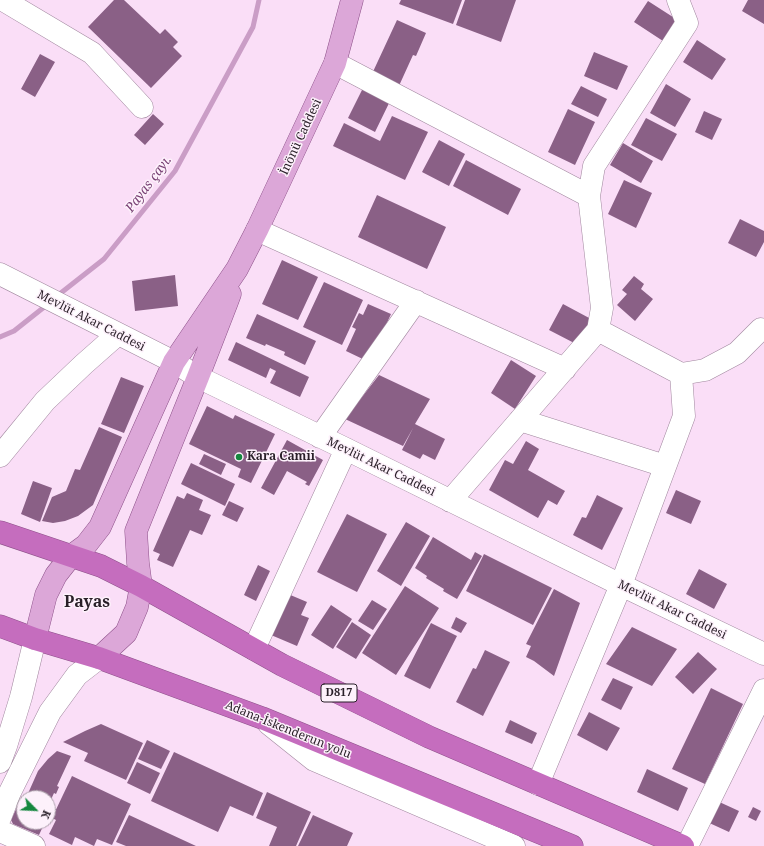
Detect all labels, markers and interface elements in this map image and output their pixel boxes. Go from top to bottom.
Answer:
street label: İnönü Caddesi [277,97,325,177]
water label: Payas çayı. [123,153,175,215]
street label: Mevlüt Akar Caddesi [35,288,147,354]
street label: Mevlüt Akar Caddesi [324,434,438,500]
place label: Kara Camii [247,450,315,464]
marker: Kara Camii [234,452,244,462]
street label: Mevlüt Akar Caddesi [615,577,729,643]
district label: Payas [64,592,110,612]
road number: D817 [321,684,357,702]
street label: Adana-İskenderun yolu [223,698,353,762]
north arrow [16,790,56,830]
text: K [38,808,55,821]

